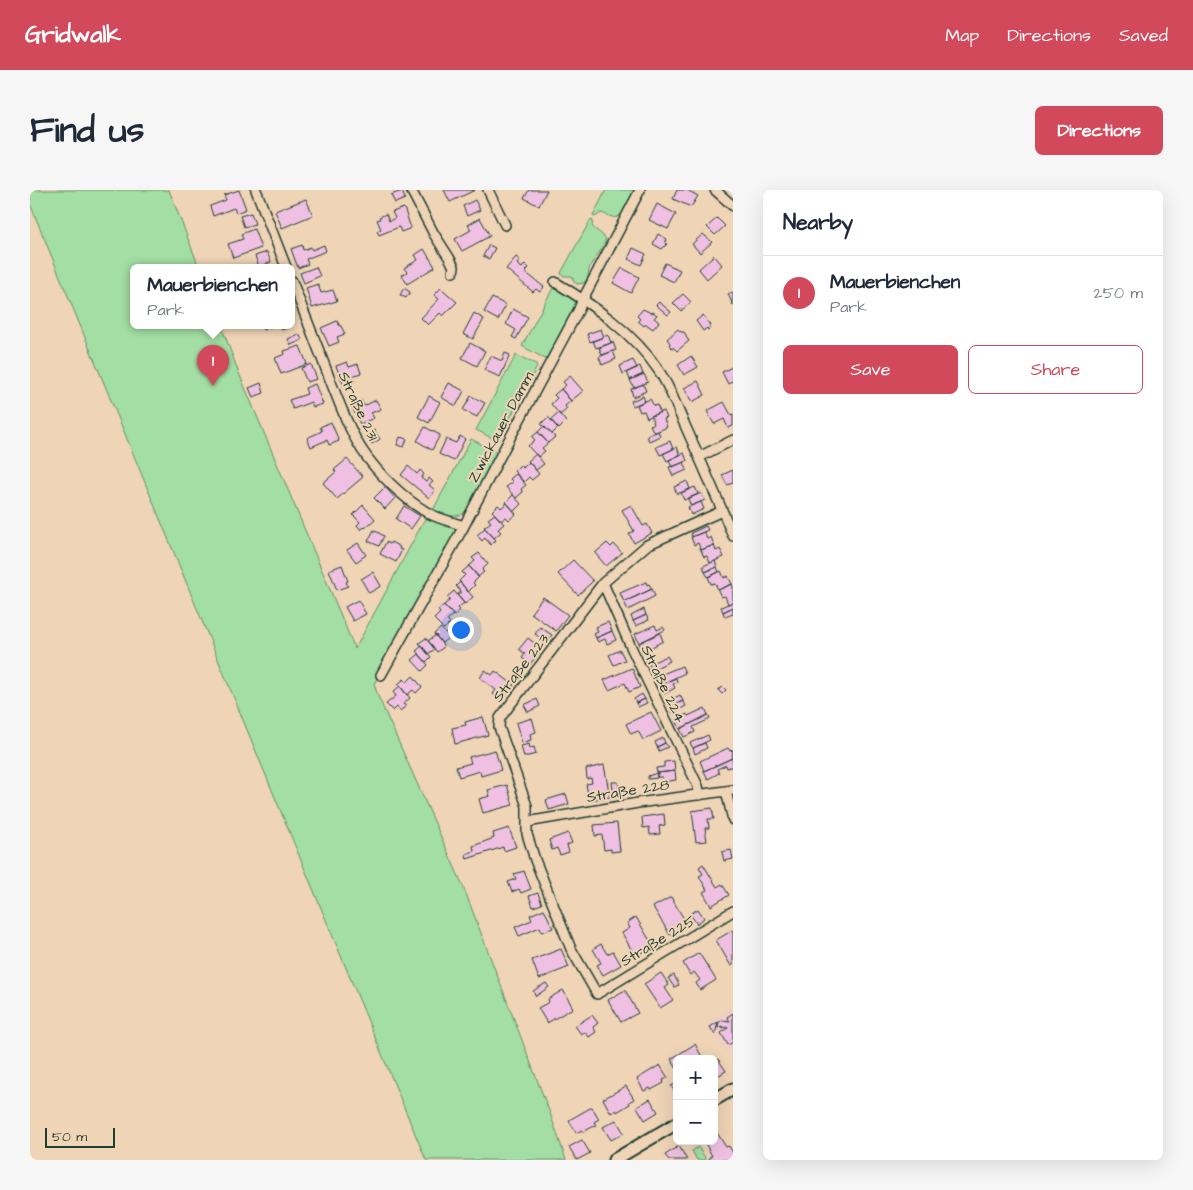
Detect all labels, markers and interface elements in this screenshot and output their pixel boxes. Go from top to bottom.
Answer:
text: Gridwalk [25,18,121,52]
text: Map [945,23,979,48]
text: Directions [1007,23,1091,48]
text: Saved [1119,23,1168,48]
text: Find us [30,106,144,155]
button: Directions [1035,106,1163,155]
text: Nearby [783,208,853,237]
popup [130,264,295,329]
text: Mauerbienchen [830,269,960,296]
text: Mauerbienchen [147,272,278,299]
text: 1 [798,282,800,304]
text: 250 m [1094,282,1143,304]
text: Park [830,296,867,318]
text: Park [147,299,184,321]
pin: 1 [197,345,229,386]
button: Save [783,345,958,394]
button: Share [968,345,1143,394]
street label: Zwickauer Damm [463,367,539,486]
street label: Straße 231 [333,368,383,444]
your location [448,617,474,643]
street label: Straße 223 [488,629,554,706]
street label: Straße 224 [636,642,690,726]
street label: Straße 228 [585,774,671,808]
street label: Straße 225 [617,910,700,972]
map controls [673,1055,718,1145]
button: + [673,1055,718,1100]
button: − [673,1100,718,1145]
scale bar [45,1125,115,1148]
text: 50 m [52,1127,87,1147]

